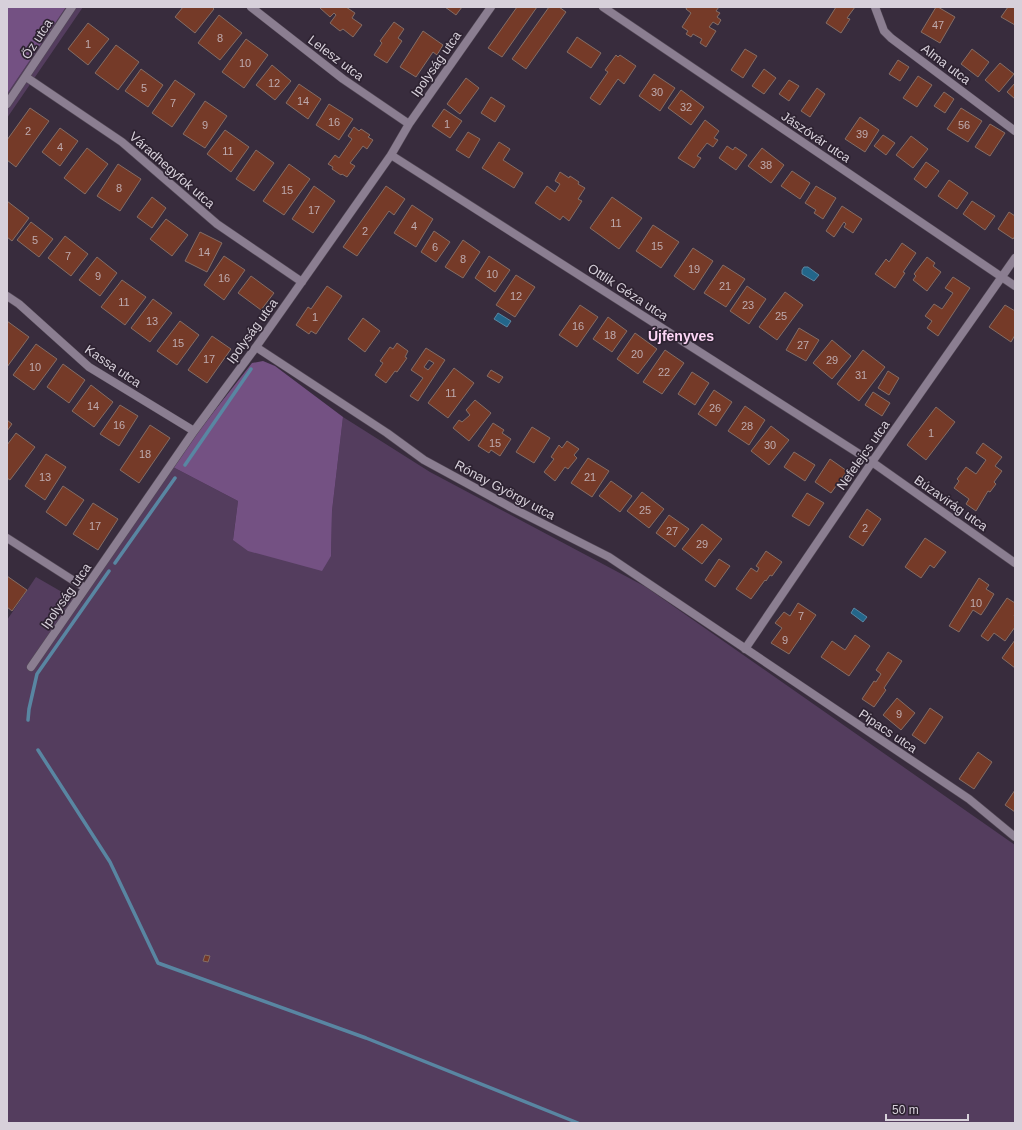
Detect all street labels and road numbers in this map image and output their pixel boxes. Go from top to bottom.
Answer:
street label: Őz utca [19,15,56,62]
street label: Ipolyság utca [408,28,465,100]
street label: Lelesz utca [305,32,367,84]
street label: Alma utca [918,41,974,88]
street label: Jászóvár utca [779,108,854,166]
street label: Váradhegyfok utca [126,129,218,212]
street label: Ottlik Géza utca [585,261,672,324]
street label: Ipolyság utca [223,295,281,366]
street label: Kassa utca [82,342,144,391]
street label: Nefelejcs utca [833,417,893,493]
street label: Rónay György utca [452,457,558,523]
street label: Búzavirág utca [911,472,991,534]
street label: Ipolyság utca [38,560,95,632]
street label: Pipacs utca [856,706,921,756]

